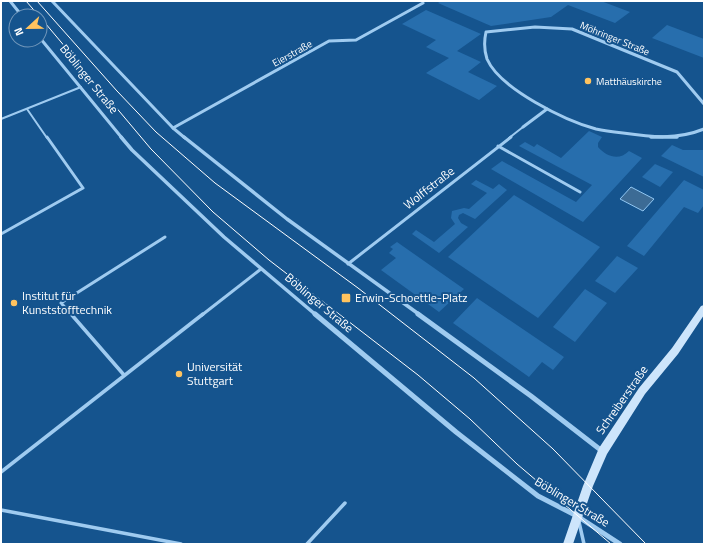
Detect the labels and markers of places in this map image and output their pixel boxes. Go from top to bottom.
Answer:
place label: Matthäuskirche [596,74,662,89]
marker: Matthäuskirche [583,76,593,86]
place label: Institut für Kunststofftechnik [22,286,112,319]
place label: Erwin-Schoettle-Platz [355,288,468,307]
marker: Erwin-Schoettle-Platz [340,292,352,304]
marker: Institut für Kunststofftechnik [9,298,19,308]
place label: Universität Stuttgart [187,357,243,390]
marker: Universität Stuttgart [174,369,184,379]

